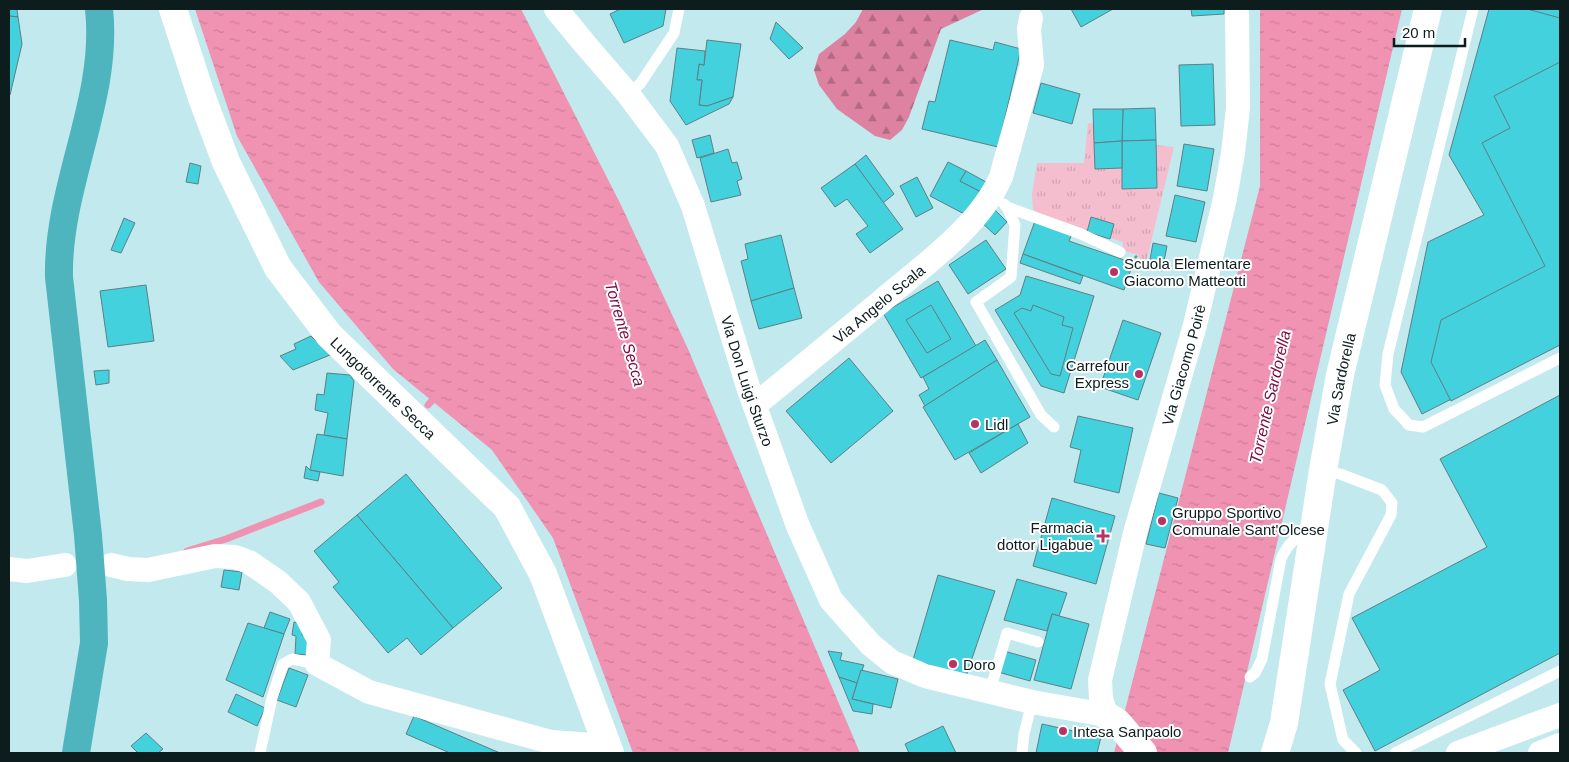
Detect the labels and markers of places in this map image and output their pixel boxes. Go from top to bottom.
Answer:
place label: Scuola Elementare Giacomo Matteotti [1124,255,1251,289]
marker: Scuola Elementare Giacomo Matteotti [1108,266,1120,278]
place label: Carrefour Express [1066,357,1129,391]
marker: Carrefour Express [1133,368,1145,380]
place label: Lidl [985,416,1008,433]
marker: Lidl [969,418,981,430]
place label: Gruppo Sportivo Comunale Sant'Olcese [1172,504,1325,538]
marker: Gruppo Sportivo Comunale Sant'Olcese [1156,515,1168,527]
place label: Farmacia dottor Ligabue [997,519,1094,553]
marker: Farmacia dottor Ligabue [1097,530,1109,542]
place label: Doro [963,656,996,673]
marker: Doro [947,658,959,670]
place label: Intesa Sanpaolo [1073,723,1181,740]
marker: Intesa Sanpaolo [1057,725,1069,737]

